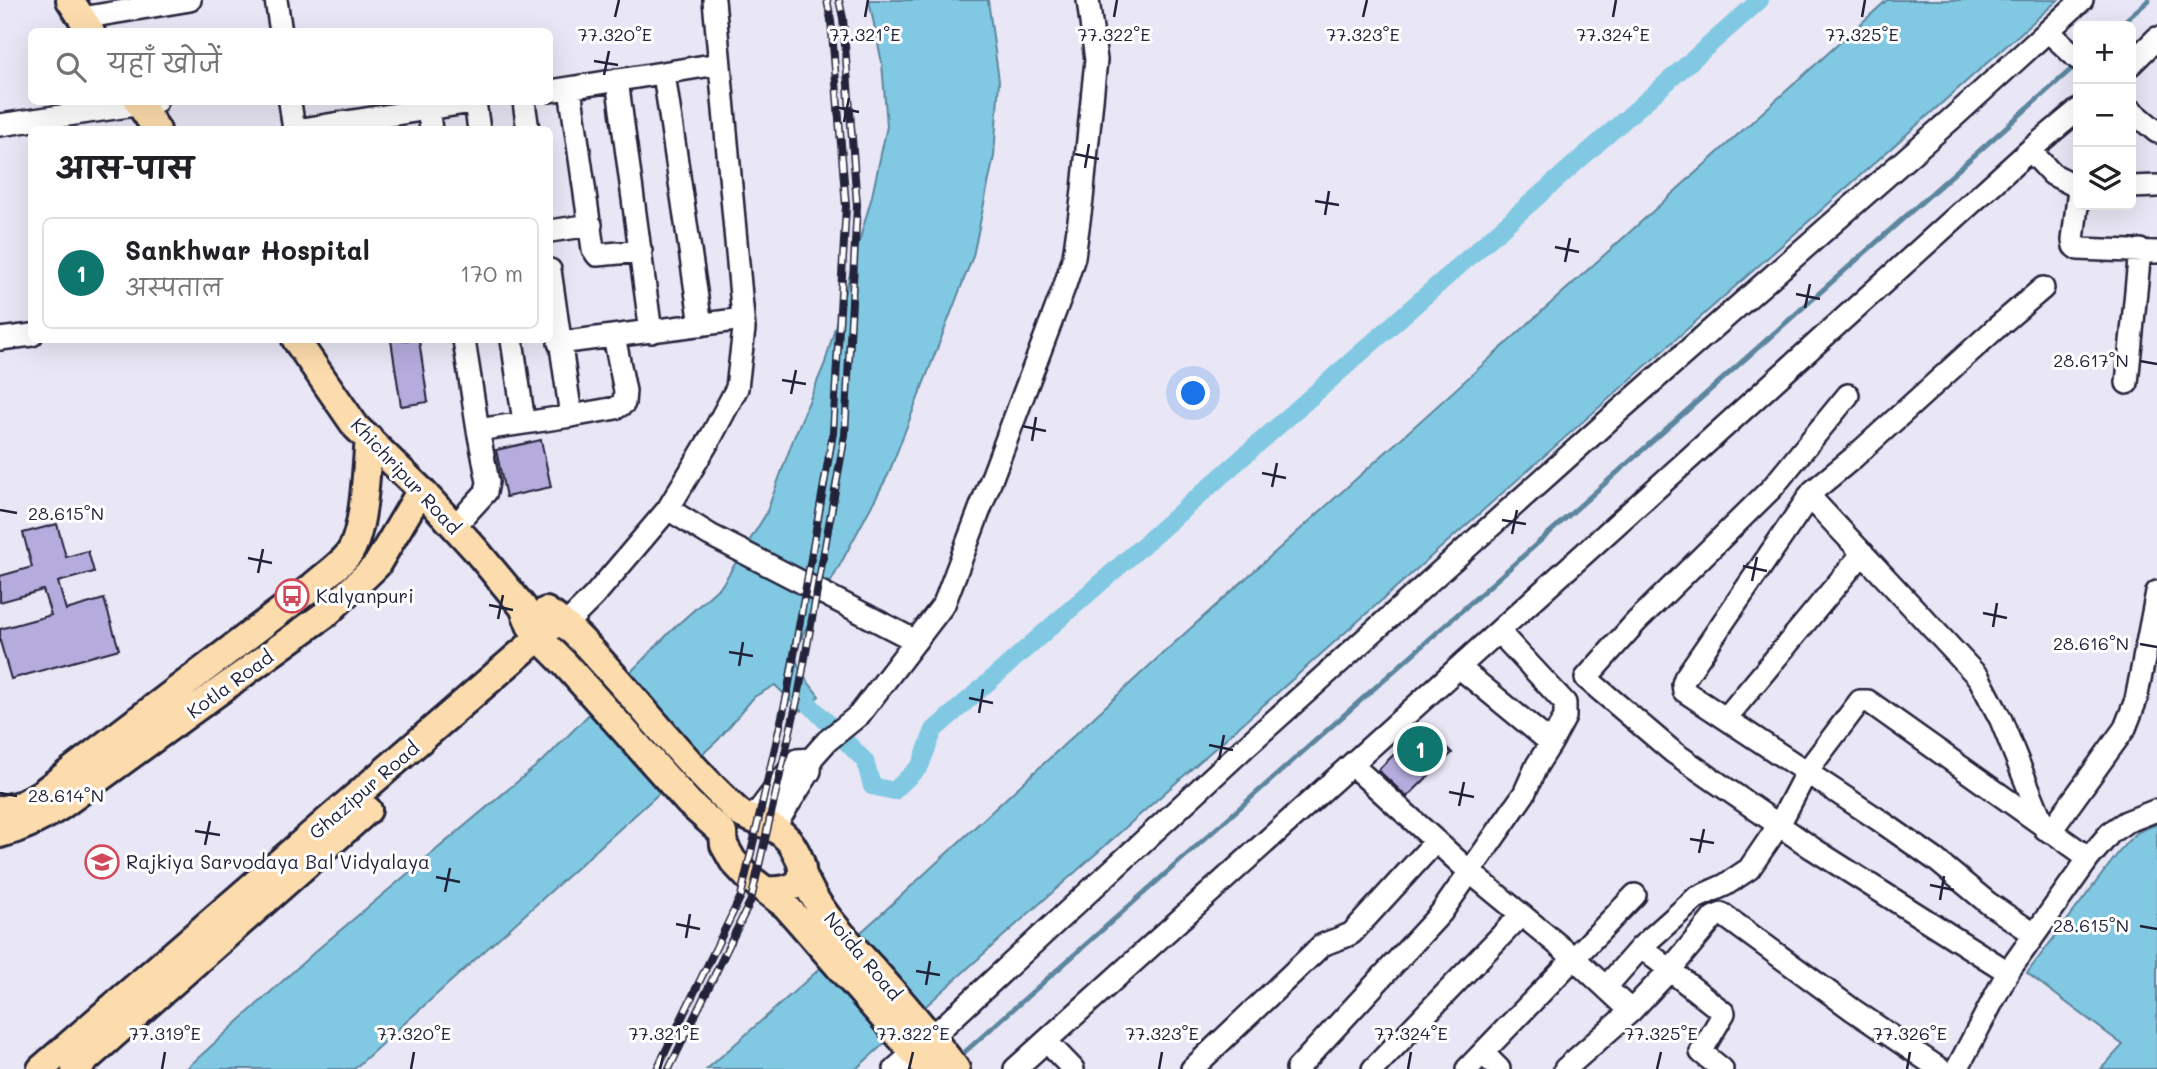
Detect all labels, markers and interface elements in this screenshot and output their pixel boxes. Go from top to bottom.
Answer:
map controls [2073,21,2136,210]
button: + [2073,21,2136,84]
text: 77.320°E [578,22,652,46]
text: 77.321°E [829,22,901,46]
text: 77.322°E [1077,22,1151,46]
text: 77.323°E [1326,22,1400,46]
text: 77.324°E [1576,22,1650,46]
text: 77.325°E [1825,22,1899,46]
search box [28,28,553,105]
text: यहाँ खोजें [108,46,221,80]
icon: search [52,48,90,86]
button: − [2073,84,2136,147]
text: आस-पास [56,147,194,187]
button: layers [2073,147,2136,210]
text: Sankhwar Hospital [125,233,370,267]
text: 1 [76,258,86,288]
text: 170 m [460,258,523,288]
text: अस्पताल [125,272,223,302]
text: 28.617°N [2053,348,2129,372]
your location [1176,376,1210,410]
street label: Khichripur Road [346,412,467,539]
text: 28.615°N [28,501,104,525]
bus stop icon: Kalyanpuri [273,577,311,615]
place label: Kalyanpuri [316,583,414,608]
text: 28.616°N [2053,631,2129,655]
street label: Kotla Road [181,644,278,723]
pin: 1 [1397,723,1443,775]
street label: Ghazipur Road [303,735,424,844]
text: 28.614°N [28,783,104,807]
school or university icon: Rajkiya Sarvodaya Bal Vidyalaya [83,843,121,881]
place label: Rajkiya Sarvodaya Bal Vidyalaya [126,849,430,874]
street label: Noida Road [819,906,908,1005]
text: 28.615°N [2053,913,2129,937]
text: 77.319°E [129,1021,201,1045]
text: 77.320°E [377,1021,451,1045]
text: 77.321°E [628,1021,700,1045]
text: 77.322°E [876,1021,950,1045]
text: 77.323°E [1125,1021,1199,1045]
text: 77.324°E [1374,1021,1448,1045]
text: 77.325°E [1624,1021,1698,1045]
text: 77.326°E [1873,1021,1947,1045]

